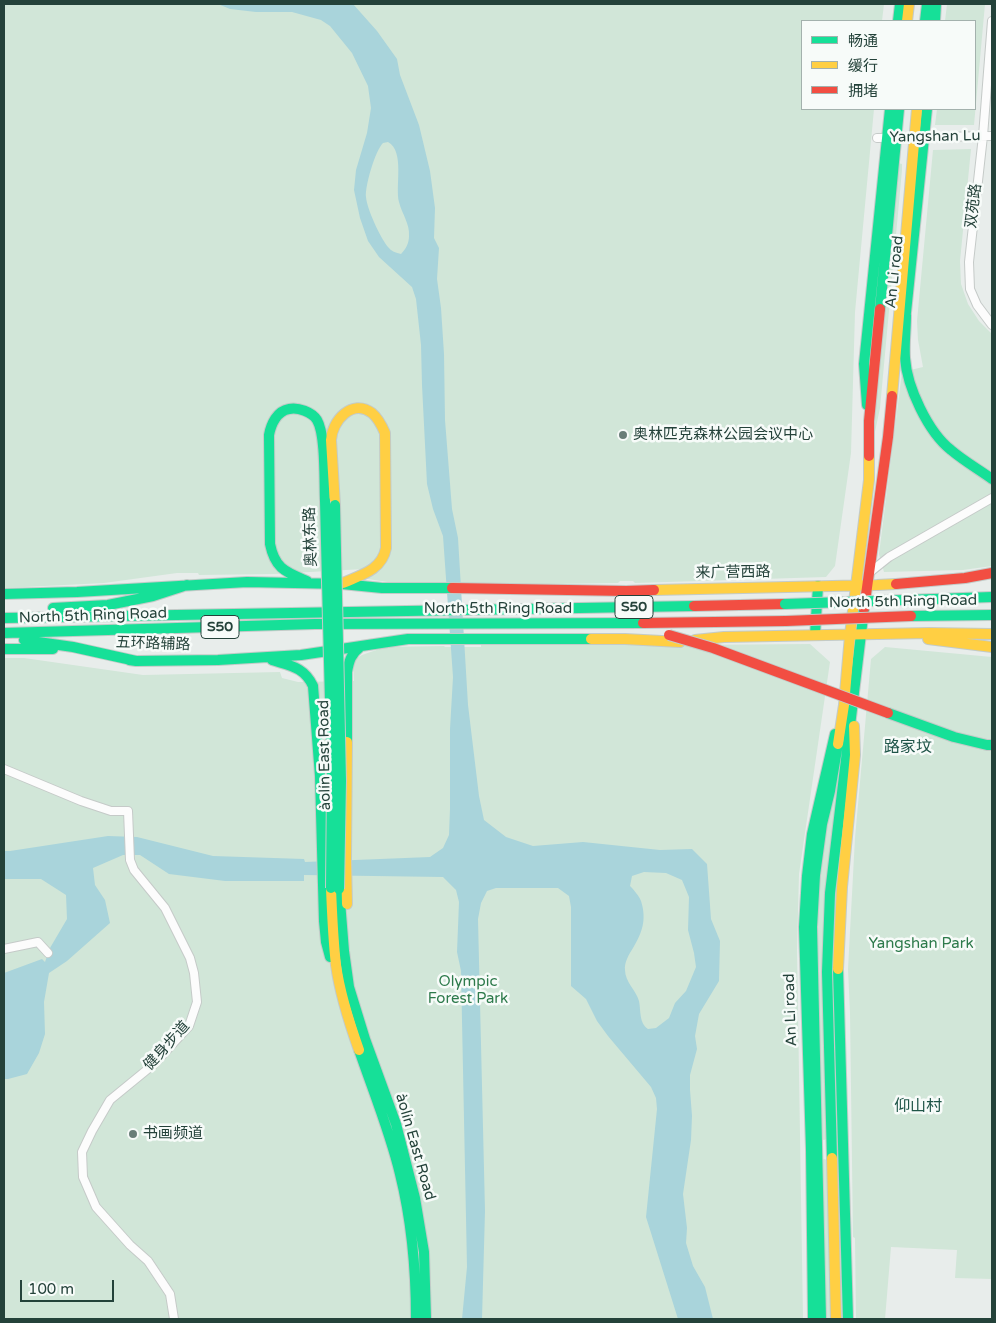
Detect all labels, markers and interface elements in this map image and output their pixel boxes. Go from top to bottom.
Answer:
legend [801,20,976,110]
text: 畅通 [848,32,878,50]
text: 缓行 [848,57,878,75]
text: 拥堵 [848,82,878,100]
street label: Yangshan Lu [889,127,981,147]
street label: 双苑路 [962,183,986,229]
street label: An Li road [882,235,908,309]
place label: 奥林匹克森林公园会议中心 [633,426,813,444]
marker: 奥林匹克森林公园会议中心 [617,429,629,441]
street label: 奥林东路 [301,507,321,567]
street label: 来广营西路 [695,563,771,583]
street label: North 5th Ring Road [829,592,977,612]
road number: S50 [615,596,653,618]
street label: North 5th Ring Road [424,600,572,618]
street label: North 5th Ring Road [19,604,167,628]
road number: S50 [201,616,239,638]
street label: 五环路辅路 [115,634,191,654]
street label: àolín East Road [315,700,335,810]
district label: 路家坟 [884,738,932,758]
park label: Yangshan Park [868,935,974,953]
park label: Olympic Forest Park [428,973,508,1008]
street label: An Li road [781,973,801,1047]
street label: 健身步道 [140,1018,194,1074]
street label: àolín East Road [391,1091,439,1203]
district label: 仰山村 [894,1097,942,1117]
place label: 书画频道 [143,1125,203,1143]
marker: 书画频道 [127,1128,139,1140]
scale bar [22,1270,116,1302]
text: 100 m [28,1280,74,1298]

